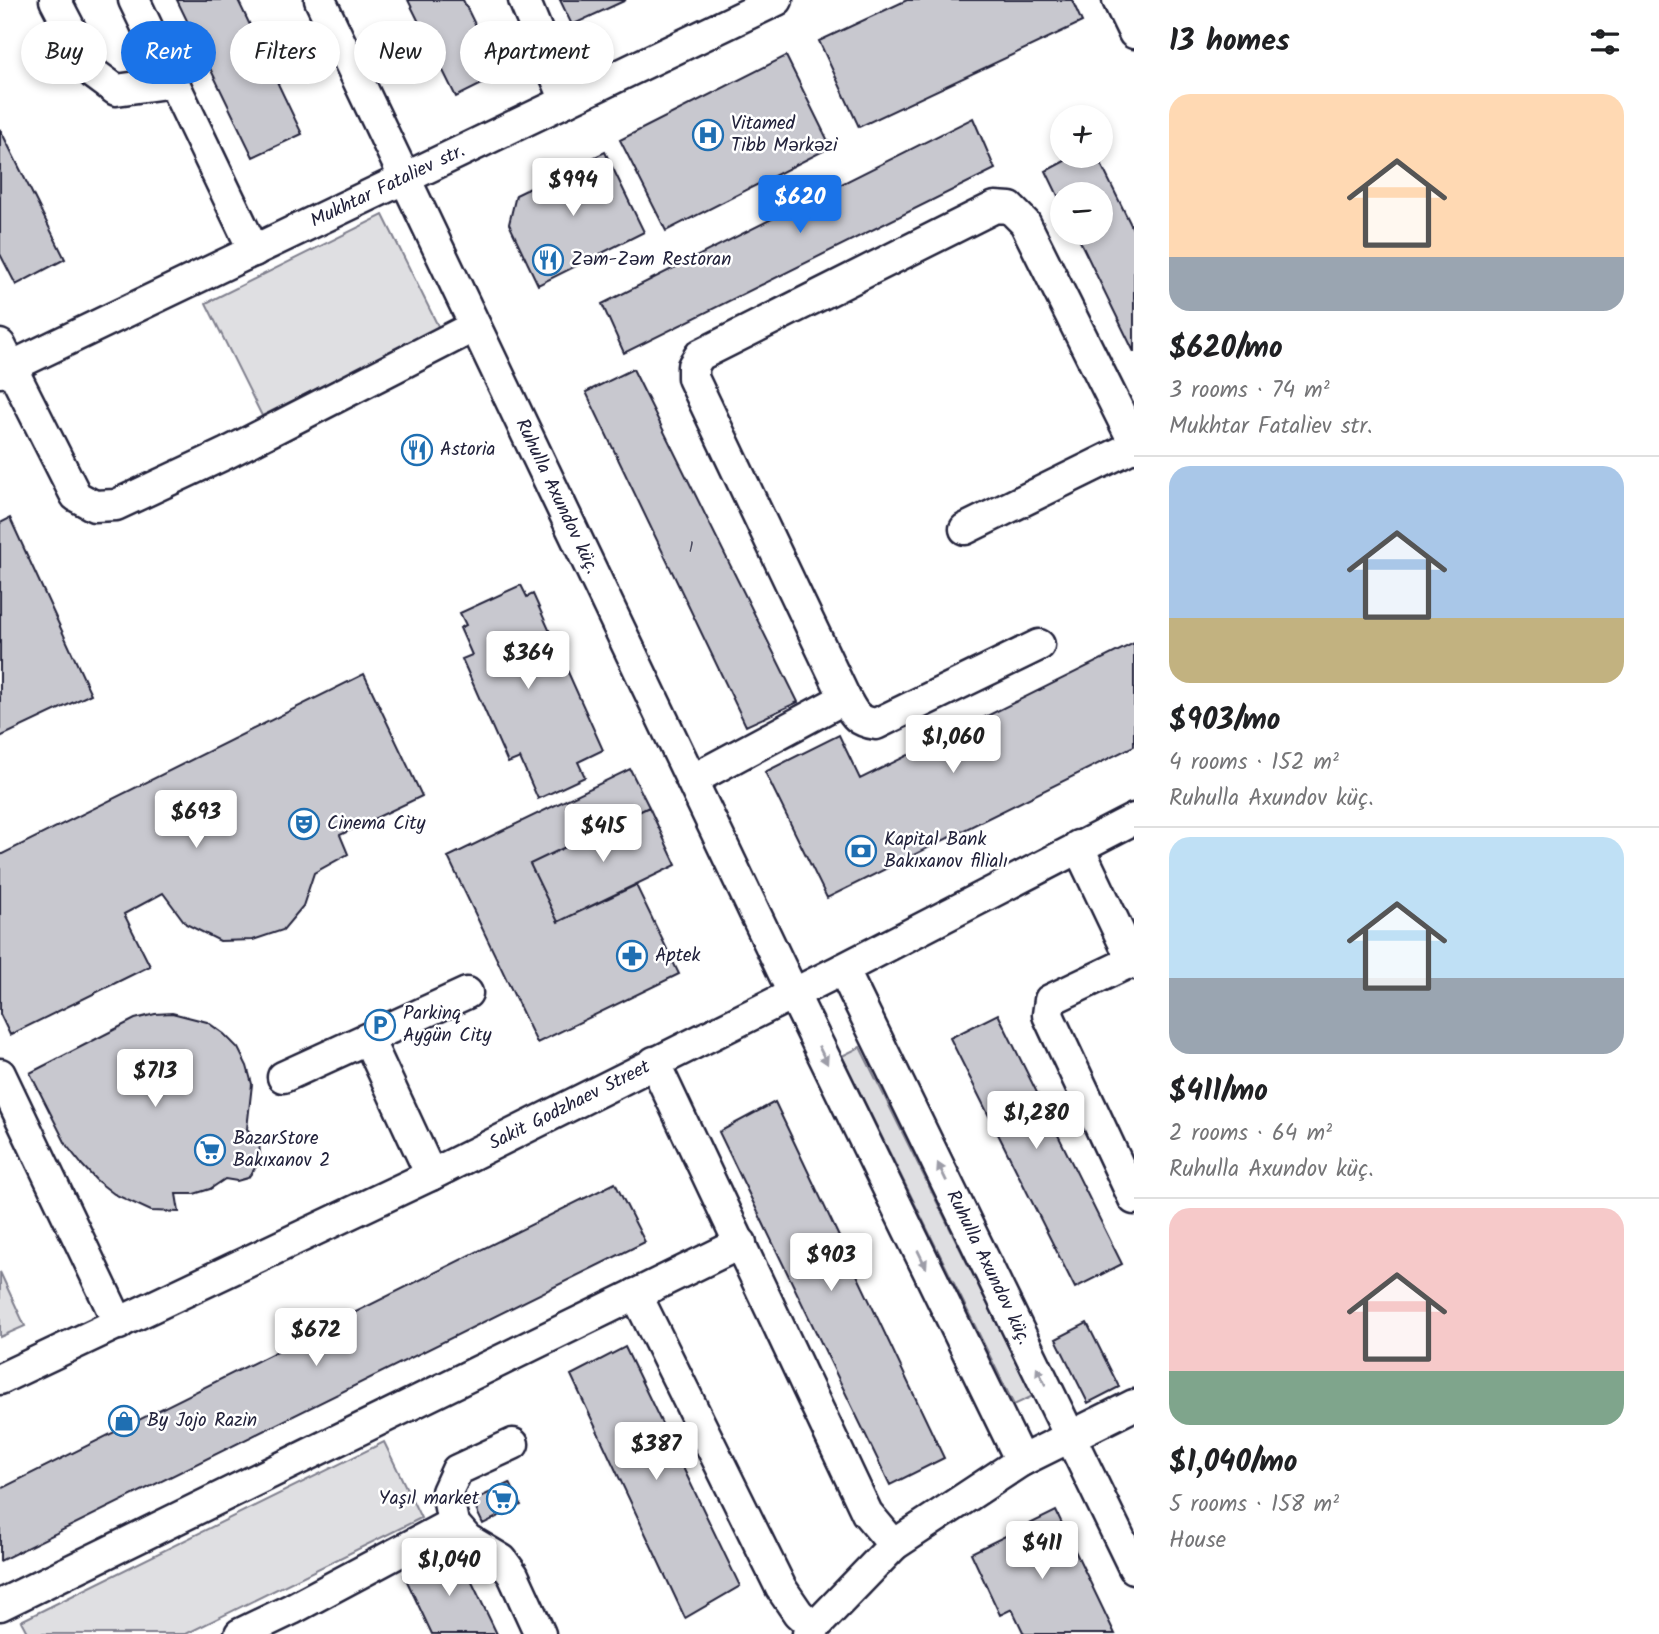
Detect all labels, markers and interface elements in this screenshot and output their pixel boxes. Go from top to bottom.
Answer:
text: 13 homes [1169,18,1290,66]
chip: Buy [21,21,107,84]
chip: Rent [121,21,216,84]
chip: Filters [230,21,340,84]
chip: New [354,21,446,84]
chip: Apartment [460,21,614,84]
icon: filters [1586,23,1624,61]
map controls [1050,105,1113,245]
button: + [1050,105,1113,168]
place label: Vitamed Tibb Mərkəzi [731,109,839,161]
hospital icon: Vitamed Tibb Mərkəzi [691,118,725,152]
street label: Mukhtar Fataliev str. [305,136,470,236]
icon: home [1334,140,1460,266]
pin: $994 [532,158,614,218]
text: $994 [548,163,598,199]
pin: $620 [759,176,841,235]
text: $620 [774,180,826,216]
button: − [1050,182,1113,245]
restaurant icon: Zəm-Zəm Restoran [531,243,565,277]
place label: Zəm-Zəm Restoran [571,245,731,275]
text: $620/mo [1169,325,1283,373]
text: 3 rooms · 74 m² [1169,373,1330,409]
text: Mukhtar Fataliev str. [1169,409,1373,445]
street label: Ruhulla Axundov küç. [507,414,606,579]
restaurant icon: Astoria [400,433,434,467]
place label: Astoria [440,435,495,465]
icon: home [1334,512,1460,638]
house number: 1 [688,535,694,560]
pin: $364 [487,632,569,691]
text: $364 [502,636,554,672]
text: $903/mo [1169,697,1280,745]
pin: $1,060 [896,716,1010,775]
text: $1,060 [922,720,984,756]
text: 4 rooms · 152 m² [1169,745,1339,781]
text: Ruhulla Axundov küç. [1169,781,1374,817]
pin: $693 [155,790,237,850]
text: $693 [171,795,221,831]
pin: $415 [562,804,644,864]
theatre icon: Cinema City [287,807,321,841]
place label: Cinema City [327,809,426,839]
text: $415 [581,809,625,845]
place label: Kapital Bank Bakıxanov filialı [884,825,1008,877]
bank icon: Kapital Bank Bakıxanov filialı [844,834,878,868]
icon: home [1334,883,1460,1009]
pharmacy icon: Aptek [615,939,649,973]
place label: Aptek [655,941,701,971]
place label: Parkinq Aygün City [403,999,493,1051]
parking icon: Parkinq Aygün City [363,1008,397,1042]
one-way arrow [817,1045,828,1065]
pin: $713 [114,1050,196,1109]
street label: Sakit Godzhaev Street [484,1052,656,1159]
text: $713 [133,1054,177,1090]
text: $411/mo [1169,1068,1268,1116]
pin: $1,280 [979,1092,1093,1151]
text: $1,280 [1003,1096,1069,1132]
text: 2 rooms · 64 m² [1169,1116,1332,1152]
place label: BazarStore Bakıxanov 2 [233,1124,330,1176]
supermarket icon: BazarStore Bakıxanov 2 [193,1133,227,1167]
text: Ruhulla Axundov küç. [1169,1152,1374,1188]
one-way arrow [936,1162,947,1182]
street label: Ruhulla Axundov küç. [938,1185,1039,1350]
pin: $903 [790,1234,872,1293]
text: $903 [806,1238,856,1274]
one-way arrow [917,1249,928,1269]
icon: home [1334,1254,1460,1380]
pin: $672 [275,1308,357,1368]
text: $672 [291,1313,341,1349]
one-way arrow [1036,1366,1047,1386]
shop icon: By Jojo Razin [107,1404,141,1438]
place label: By Jojo Razin [147,1406,257,1436]
pin: $387 [615,1422,697,1482]
text: $387 [631,1427,681,1463]
text: $1,040/mo [1169,1439,1298,1487]
supermarket icon: Yaşıl market [485,1482,519,1516]
place label: Yaşıl market [379,1484,480,1514]
text: 5 rooms · 158 m² [1169,1487,1339,1523]
pin: $411 [1001,1522,1083,1581]
text: House [1169,1523,1226,1559]
text: $411 [1022,1526,1062,1562]
pin: $1,040 [392,1538,506,1598]
text: $1,040 [418,1543,480,1579]

